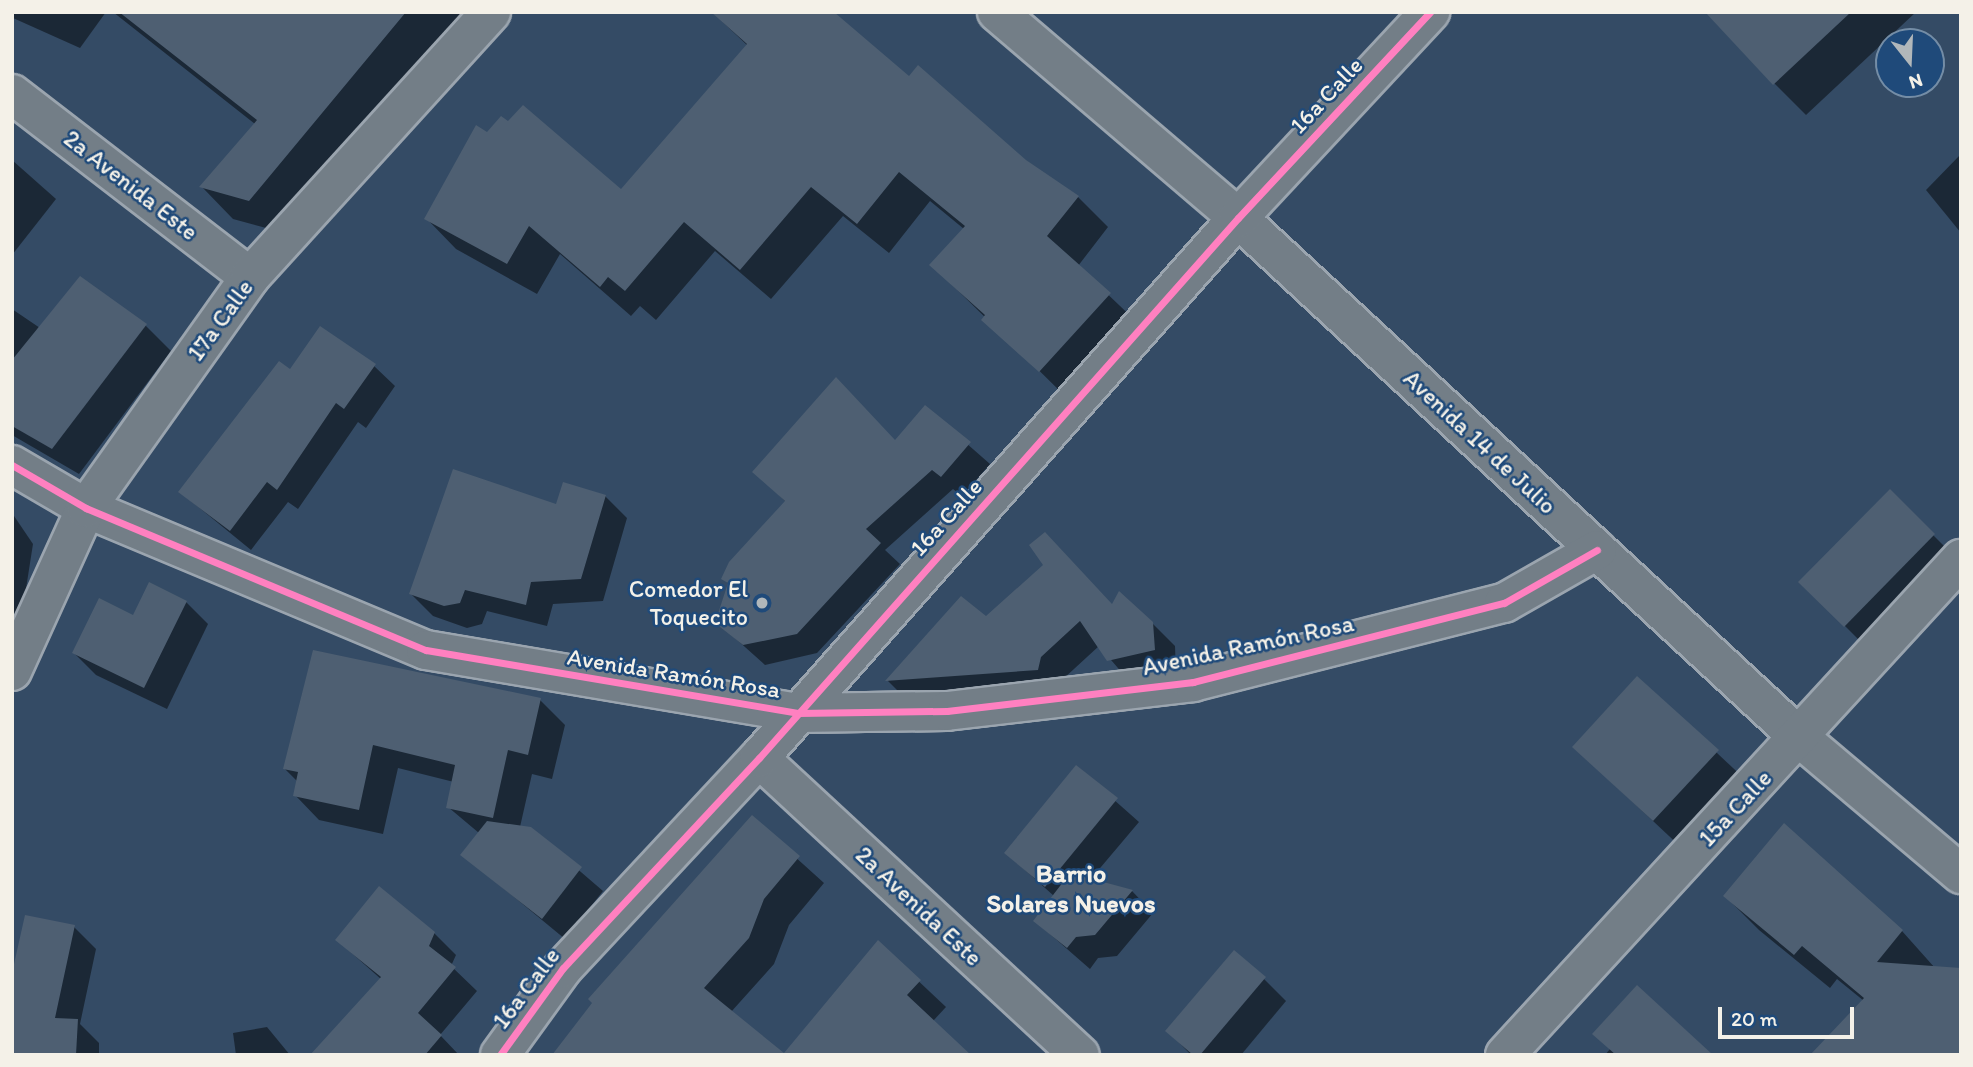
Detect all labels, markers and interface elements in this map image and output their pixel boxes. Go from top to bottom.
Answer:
north arrow [1875,28,1945,98]
street label: 16a Calle [1283,51,1369,139]
text: N [1906,69,1926,94]
street label: 2a Avenida Este [58,124,204,246]
street label: 17a Calle [181,274,259,366]
street label: Avenida 14 de Julio [1398,364,1562,520]
street label: 16a Calle [904,472,988,562]
place label: Comedor El Toquecito [629,575,748,631]
marker: Comedor El Toquecito [754,595,770,611]
street label: Avenida Ramón Rosa [1140,609,1356,681]
street label: Avenida Ramón Rosa [566,642,782,704]
street label: 15a Calle [1692,764,1778,852]
street label: 2a Avenida Este [850,840,988,972]
district label: Barrio Solares Nuevos [986,858,1156,920]
street label: 16a Calle [486,942,566,1034]
scale bar [1721,993,1857,1038]
text: 20 m [1731,1006,1777,1031]

